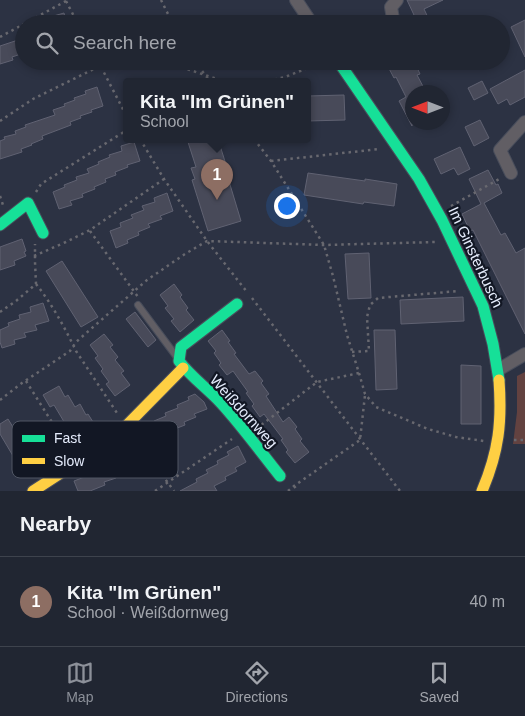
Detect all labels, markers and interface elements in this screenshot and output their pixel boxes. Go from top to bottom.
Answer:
search box [15,15,510,70]
icon: search [33,29,61,57]
text: Search here [73,32,177,53]
popup [123,78,311,143]
north arrow [405,85,450,130]
text: Kita "Im Grünen" [140,91,294,112]
text: School [140,113,189,130]
pin: 1 [201,159,233,200]
your location [274,193,300,219]
street label: Im Ginsterbusch [445,204,507,310]
street label: Weißdornweg [207,371,281,451]
legend [12,421,178,478]
text: Fast [54,430,81,446]
text: Slow [54,453,85,469]
text: Nearby [20,512,91,535]
text: Kita "Im Grünen" [67,582,221,603]
text: 1 [32,593,40,610]
text: 40 m [469,593,505,610]
text: School · Weißdornweg [67,604,229,621]
tab: Map [66,659,94,705]
tab: Directions [226,659,288,705]
tab: Saved [419,659,459,705]

